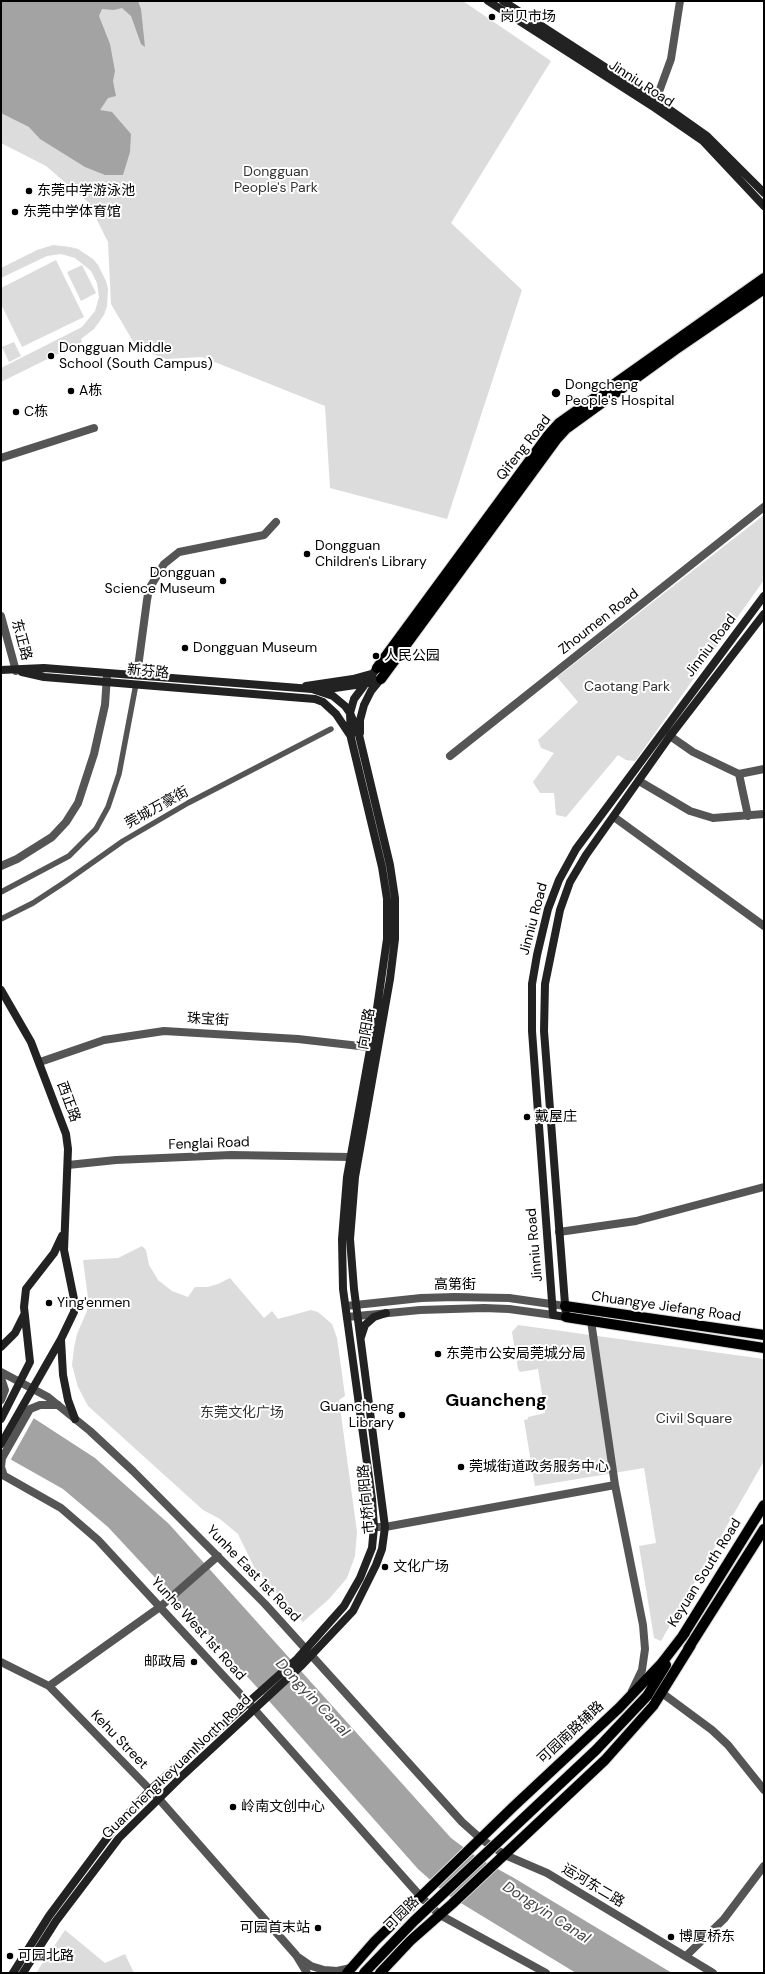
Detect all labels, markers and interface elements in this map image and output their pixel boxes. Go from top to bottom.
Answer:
place label: 岗贝市场 [500,9,556,25]
marker: 岗贝市场 [487,12,497,22]
street label: Jinniu Road [605,57,677,111]
park label: Dongguan People's Park [234,164,318,196]
place label: 东莞中学游泳池 [37,183,135,199]
marker: 东莞中学游泳池 [24,186,34,196]
place label: 东莞中学体育馆 [23,204,121,220]
marker: 东莞中学体育馆 [10,207,20,217]
place label: Dongguan Middle School (South Campus) [59,340,213,372]
marker: Dongguan Middle School (South Campus) [46,351,56,361]
place label: Dongcheng People's Hospital [565,377,674,410]
place label: A栋 [79,383,102,399]
marker: A栋 [66,386,76,396]
marker: Dongcheng People's Hospital [550,387,562,399]
place label: C栋 [24,404,48,420]
marker: C栋 [11,407,21,417]
street label: Qifeng Road [493,412,555,484]
place label: Dongguan Children's Library [315,538,427,570]
marker: Dongguan Children's Library [302,549,312,559]
place label: Dongguan Science Museum [105,565,215,598]
marker: Dongguan Science Museum [218,576,228,586]
street label: Zhoumen Road [556,586,642,658]
street label: Jinniu Road [682,611,740,681]
street label: 东正路 [7,618,35,662]
place label: Dongguan Museum [193,640,317,656]
marker: Dongguan Museum [180,643,190,653]
place label: 人民公园 [384,648,440,664]
marker: 人民公园 [371,651,381,661]
street label: 新芬路 [126,662,170,682]
park label: Caotang Park [584,679,670,695]
street label: 莞城万豪街 [122,784,192,832]
street label: Jinniu Road [516,881,552,957]
street label: 向阳路 [355,1007,379,1051]
street label: 珠宝街 [187,1011,229,1029]
street label: 西正路 [53,1079,83,1125]
place label: 戴屋庄 [535,1109,577,1125]
marker: 戴屋庄 [522,1112,532,1122]
street label: Fenglai Road [168,1134,250,1154]
street label: Jinniu Road [523,1207,547,1283]
street label: 高第街 [434,1277,476,1293]
street label: Chuangye Jiefang Road [590,1288,742,1326]
place label: Ying'enmen [57,1295,130,1311]
marker: Ying'enmen [44,1298,54,1308]
place label: 东莞市公安局莞城分局 [446,1346,586,1362]
marker: 东莞市公安局莞城分局 [433,1349,443,1359]
district label: Guancheng [445,1390,547,1412]
place label: Guancheng Library [320,1399,394,1432]
park label: 东莞文化广场 [200,1405,284,1421]
marker: Guancheng Library [397,1410,407,1420]
park label: Civil Square [656,1411,732,1427]
place label: 莞城街道政务服务中心 [469,1459,609,1475]
marker: 莞城街道政务服务中心 [456,1462,466,1472]
street label: 市桥向阳路 [356,1463,378,1535]
street label: Keyuan South Road [665,1516,745,1630]
street label: Yunhe East 1st Road [203,1522,303,1626]
place label: 文化广场 [393,1559,449,1575]
marker: 文化广场 [380,1562,390,1572]
street label: Yunhe West 1st Road [147,1574,249,1684]
place label: 邮政局 [144,1654,186,1670]
water label: Dongyin Canal [271,1655,353,1741]
marker: 邮政局 [189,1657,199,1667]
street label: Guancheng keyuan North Road [99,1691,255,1843]
street label: 可园南路辅路 [535,1698,607,1768]
street label: Kehu Street [87,1707,151,1773]
place label: 岭南文创中心 [241,1799,325,1815]
marker: 岭南文创中心 [228,1802,238,1812]
street label: 运河东二路 [559,1861,627,1911]
water label: Dongyin Canal [499,1878,593,1948]
street label: 可园路 [381,1893,423,1935]
place label: 可园首末站 [240,1920,310,1936]
marker: 可园首末站 [313,1923,323,1933]
place label: 博厦桥东 [679,1929,735,1945]
marker: 博厦桥东 [666,1932,676,1942]
place label: 可园北路 [18,1948,74,1964]
marker: 可园北路 [5,1951,15,1961]

